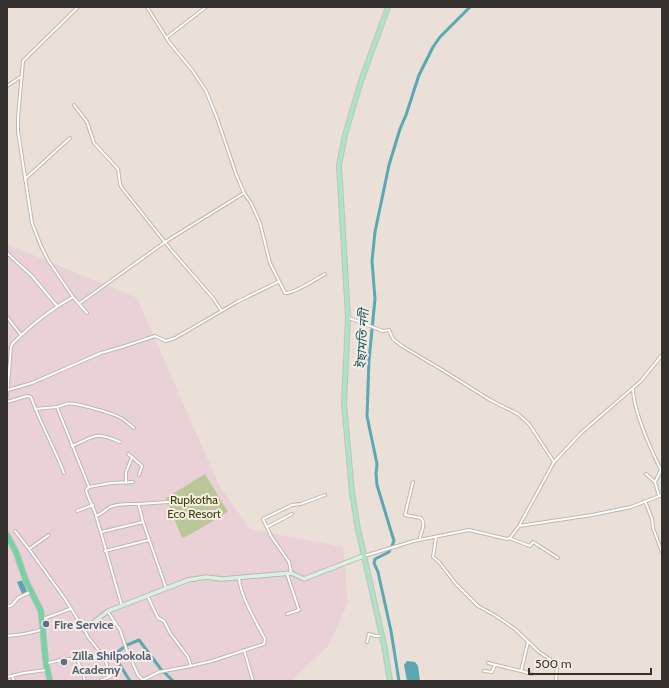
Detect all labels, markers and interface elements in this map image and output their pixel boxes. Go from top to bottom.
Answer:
water label: ইছামতি নদী [352,306,372,370]
park label: Rupkotha Eco Resort [167,492,221,521]
place label: Fire Service [54,617,113,632]
marker: Fire Service [41,619,51,629]
place label: Zilla Shilpokola Academy [72,648,151,677]
scale bar [529,650,651,676]
text: 500 m [535,656,571,671]
marker: Zilla Shilpokola Academy [59,657,69,667]

